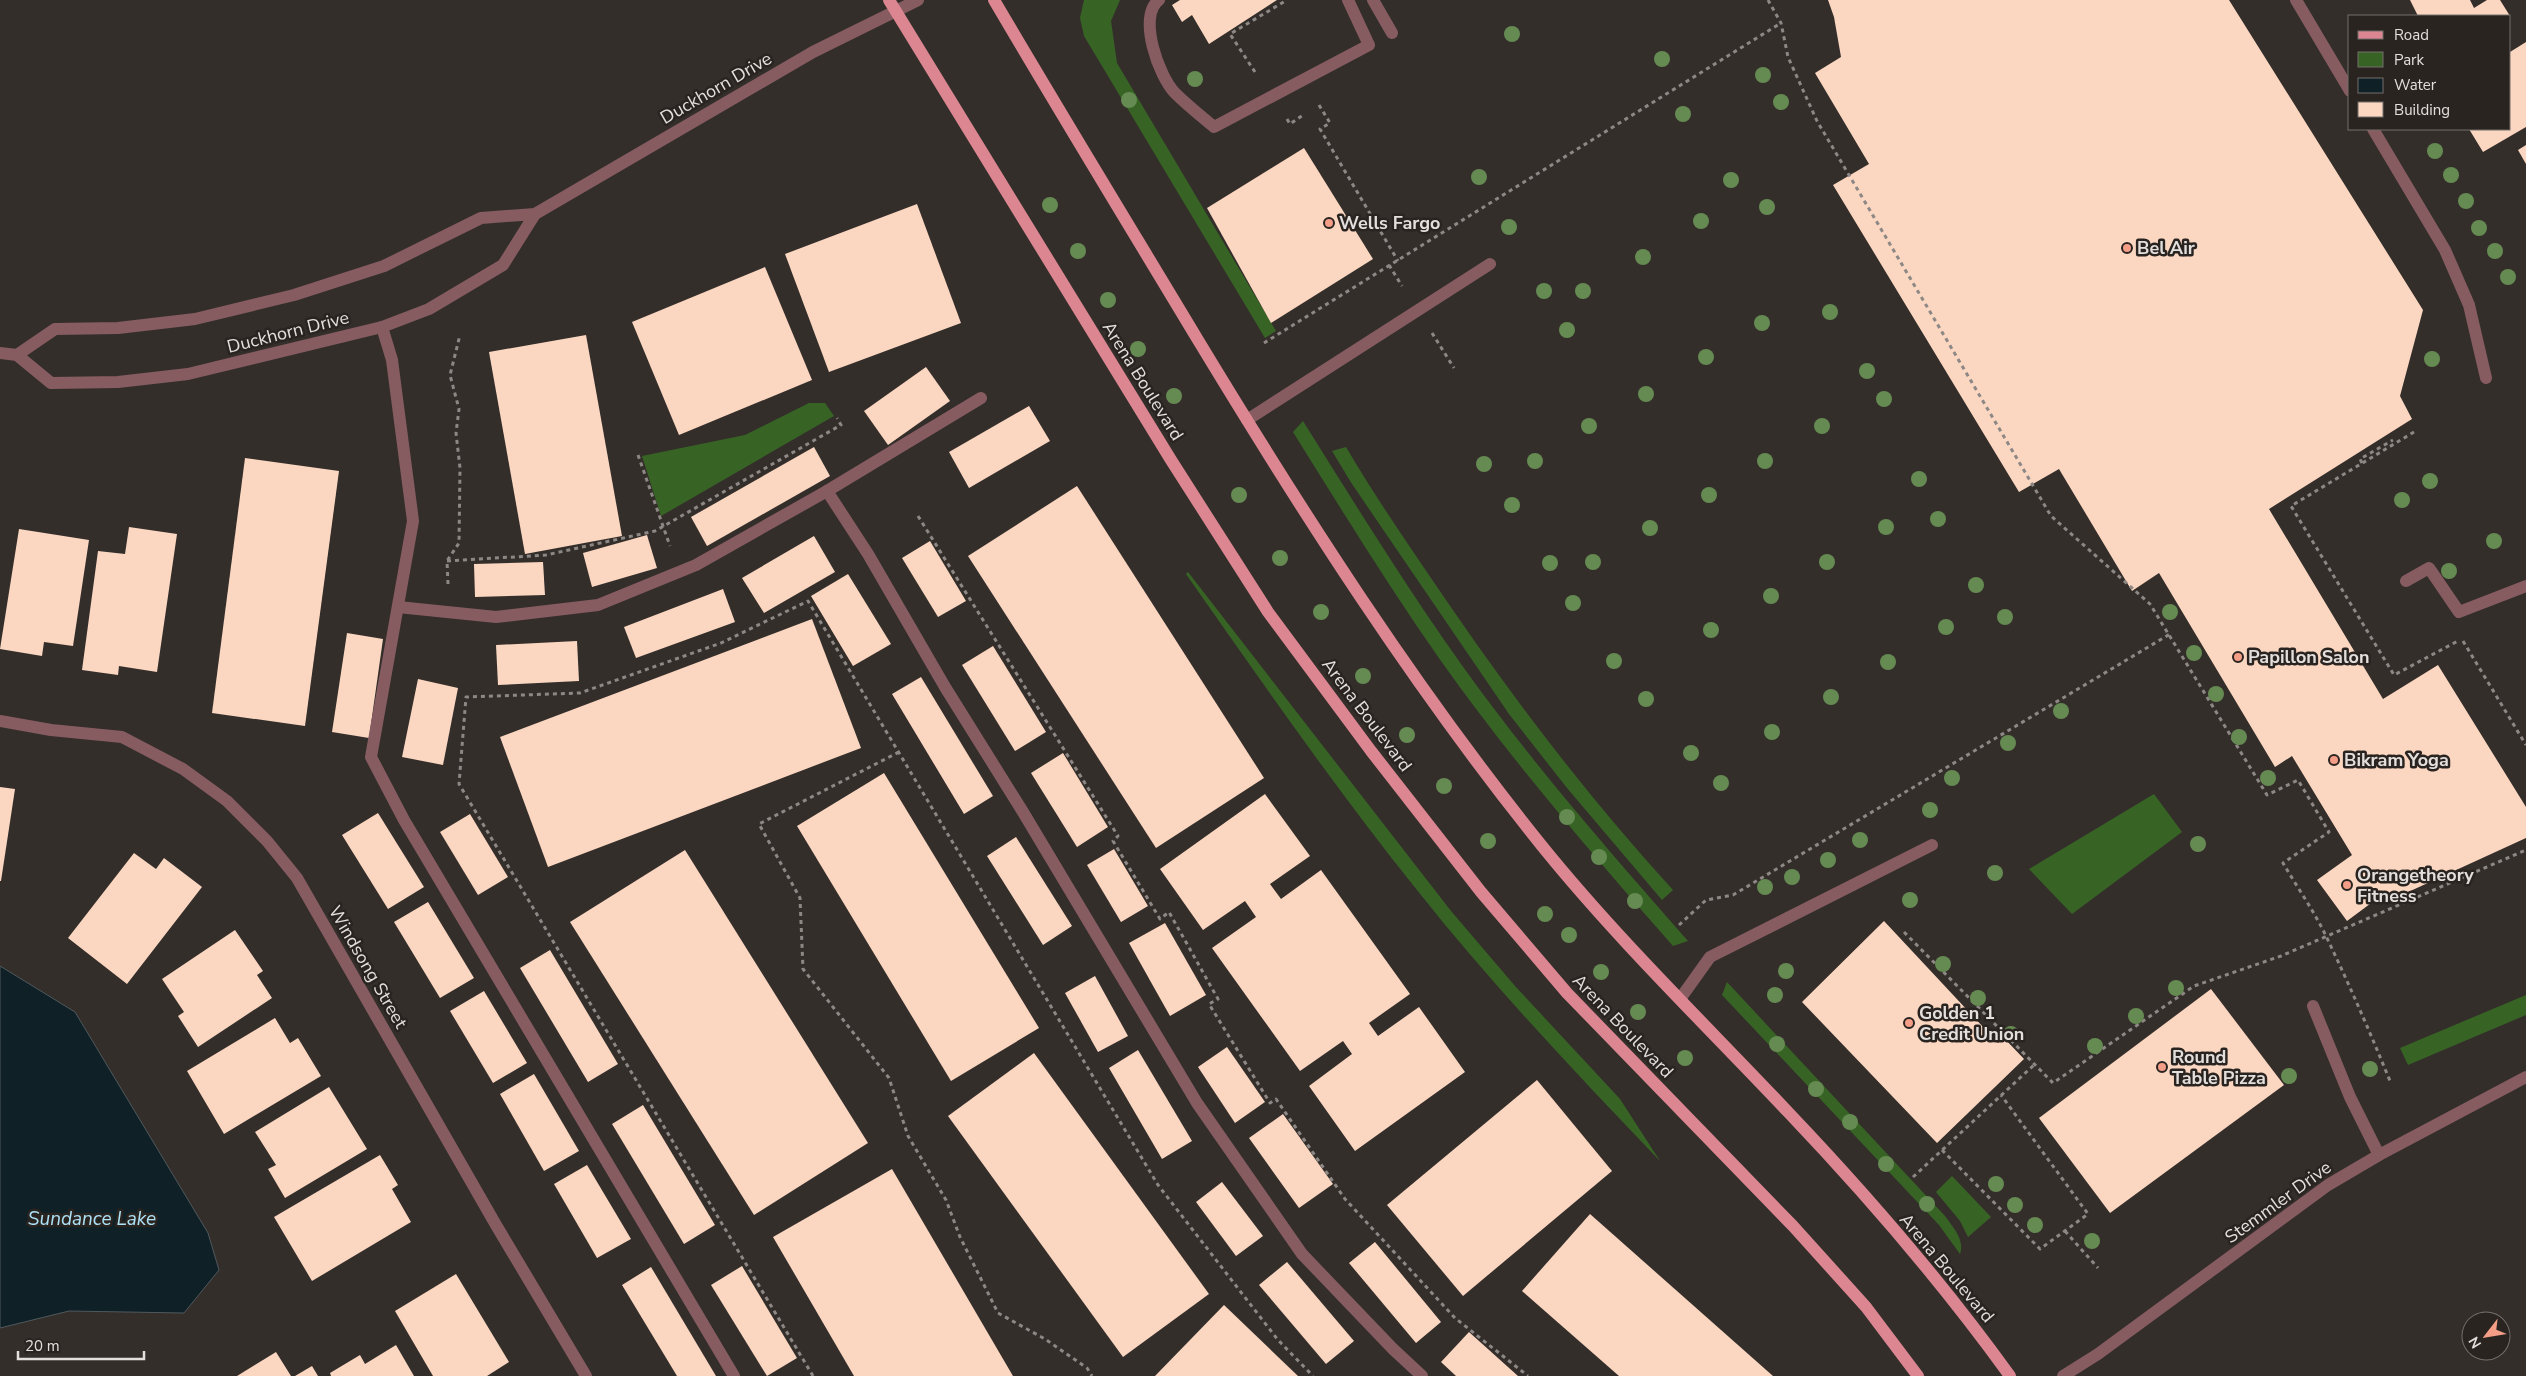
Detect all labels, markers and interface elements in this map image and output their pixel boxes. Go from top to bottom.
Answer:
legend [2348,15,2511,130]
text: Road [2394,25,2429,45]
street label: Duckhorn Drive [656,46,776,130]
text: Park [2394,50,2424,70]
text: Water [2394,75,2437,95]
text: Building [2394,100,2450,120]
place label: Wells Fargo [1339,211,1440,235]
marker: Wells Fargo [1323,217,1335,229]
place label: Bel Air [2137,236,2195,260]
marker: Bel Air [2121,242,2133,254]
street label: Duckhorn Drive [224,305,352,359]
street label: Arena Boulevard [1097,317,1189,445]
place label: Papillon Salon [2248,645,2369,669]
marker: Papillon Salon [2232,651,2244,663]
street label: Arena Boulevard [1317,654,1417,776]
place label: Bikram Yoga [2344,748,2449,772]
marker: Bikram Yoga [2328,754,2340,766]
place label: Orangetheory Fitness [2357,863,2474,908]
marker: Orangetheory Fitness [2341,879,2353,891]
street label: Windsong Street [323,901,413,1033]
street label: Arena Boulevard [1567,969,1679,1083]
place label: Golden 1 Credit Union [1919,1001,2024,1046]
marker: Golden 1 Credit Union [1903,1017,1915,1029]
place label: Round Table Pizza [2172,1045,2266,1090]
marker: Round Table Pizza [2156,1061,2168,1073]
street label: Stemmler Drive [2220,1155,2336,1249]
water label: Sundance Lake [28,1206,156,1232]
street label: Arena Boulevard [1894,1208,2000,1328]
north arrow [2461,1311,2511,1361]
scale bar [18,1328,144,1360]
text: N [2464,1333,2486,1352]
text: 20 m [25,1336,60,1356]

